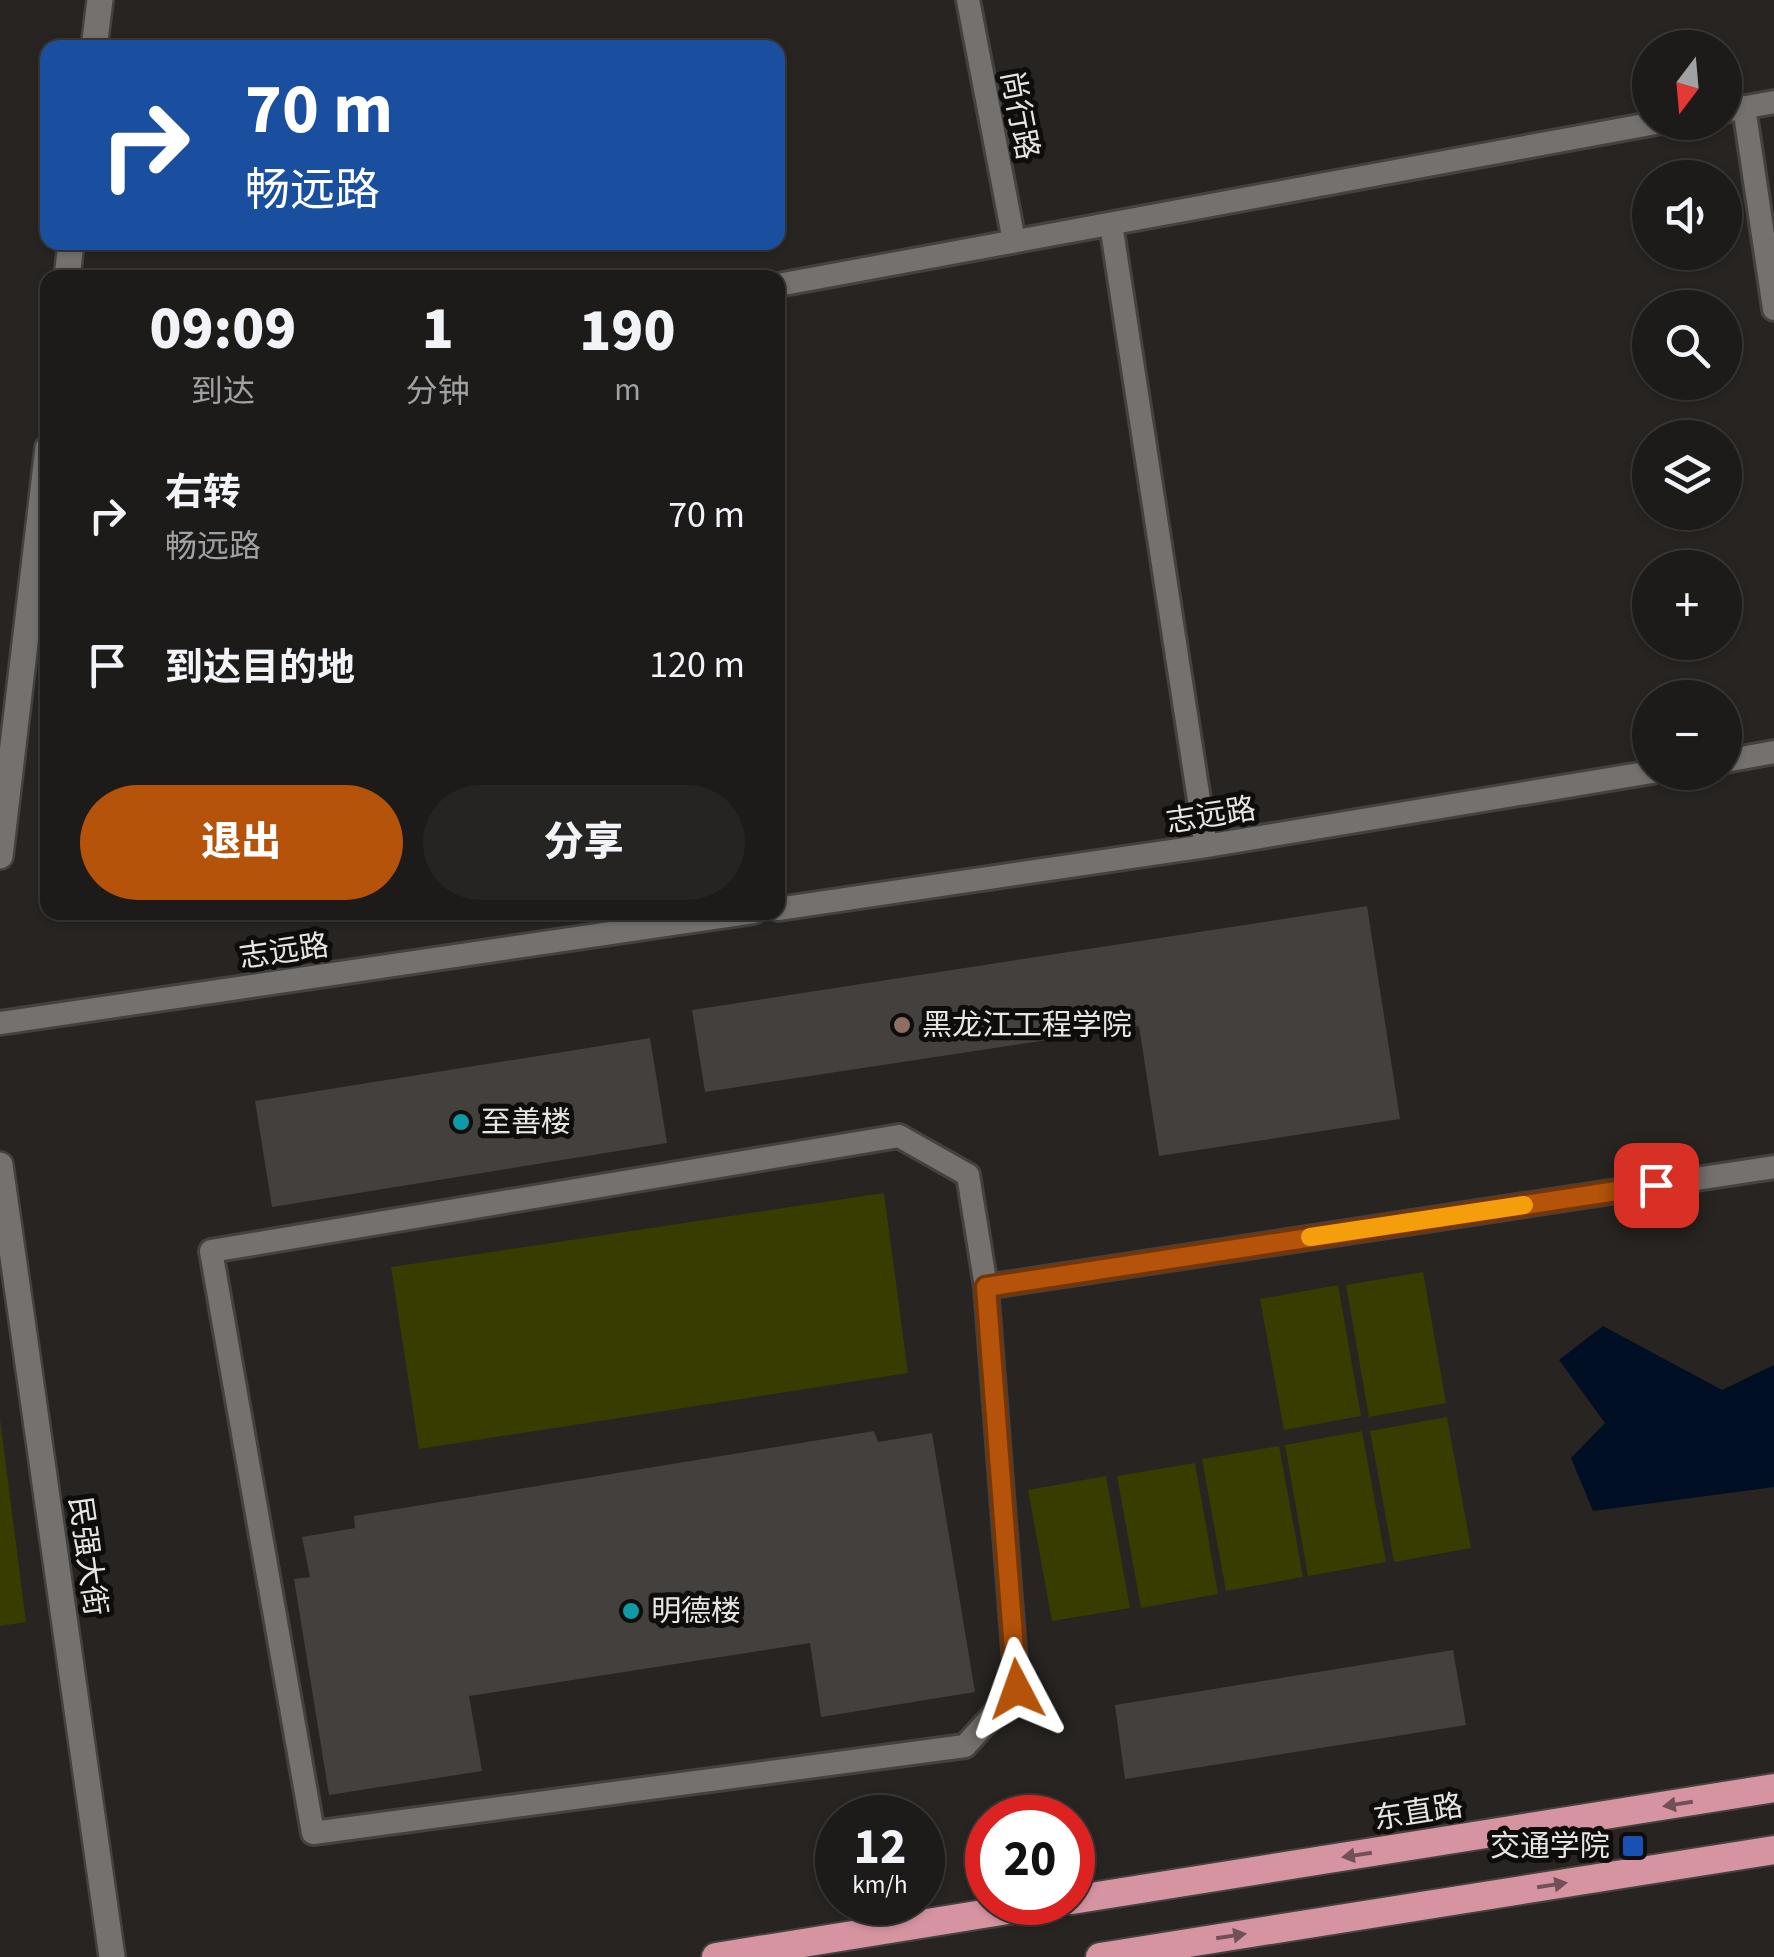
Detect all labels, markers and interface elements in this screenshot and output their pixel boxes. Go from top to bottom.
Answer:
north arrow [1632,30,1742,140]
map controls [1632,30,1742,790]
text: 70 m [245,60,393,160]
street label: 尚行路 [990,67,1049,163]
icon: right [80,80,210,210]
text: 畅远路 [245,159,380,223]
button: sound [1632,160,1742,270]
text: 09:09 [150,287,296,372]
text: 1 [422,287,454,372]
text: 190 [579,289,675,374]
button: search [1632,290,1742,400]
text: m [614,367,641,413]
text: 到达 [191,369,255,415]
text: 分钟 [406,369,470,415]
button: layers [1632,420,1742,530]
text: 右转 [165,466,241,520]
icon: right [80,488,135,543]
text: 70 m [668,488,745,542]
text: 畅远路 [165,524,261,570]
button: + [1632,550,1742,660]
icon: arrive [80,638,135,693]
text: 120 m [649,638,745,692]
text: 到达目的地 [165,641,355,695]
button: − [1632,680,1742,790]
button: 退出 [80,785,403,900]
button: 分享 [423,785,745,900]
street label: 志远路 [1163,787,1259,844]
street label: 志远路 [237,924,332,979]
place label: 黑龙江工程学院 [922,1004,1132,1047]
marker: 黑龙江工程学院 [891,1014,913,1036]
place label: 至善楼 [481,1101,571,1144]
marker: 至善楼 [450,1111,472,1133]
pin [1614,1143,1699,1228]
icon: arrive [1629,1158,1684,1213]
street label: 民强大街 [58,1494,117,1618]
place label: 明德楼 [651,1590,741,1633]
marker: 明德楼 [620,1600,642,1622]
position arrow [965,1637,1069,1741]
street label: 东直路 [1370,1784,1466,1841]
speed limit sign: 20 [965,1795,1095,1925]
one-way arrow [1661,1796,1693,1812]
text: 12 [854,1812,906,1883]
place label: 交通学院 [1490,1825,1610,1868]
marker: 交通学院 [1620,1833,1646,1859]
one-way arrow [1341,1848,1372,1863]
text: km/h [852,1867,908,1903]
one-way arrow [1536,1877,1568,1892]
one-way arrow [1216,1928,1247,1943]

